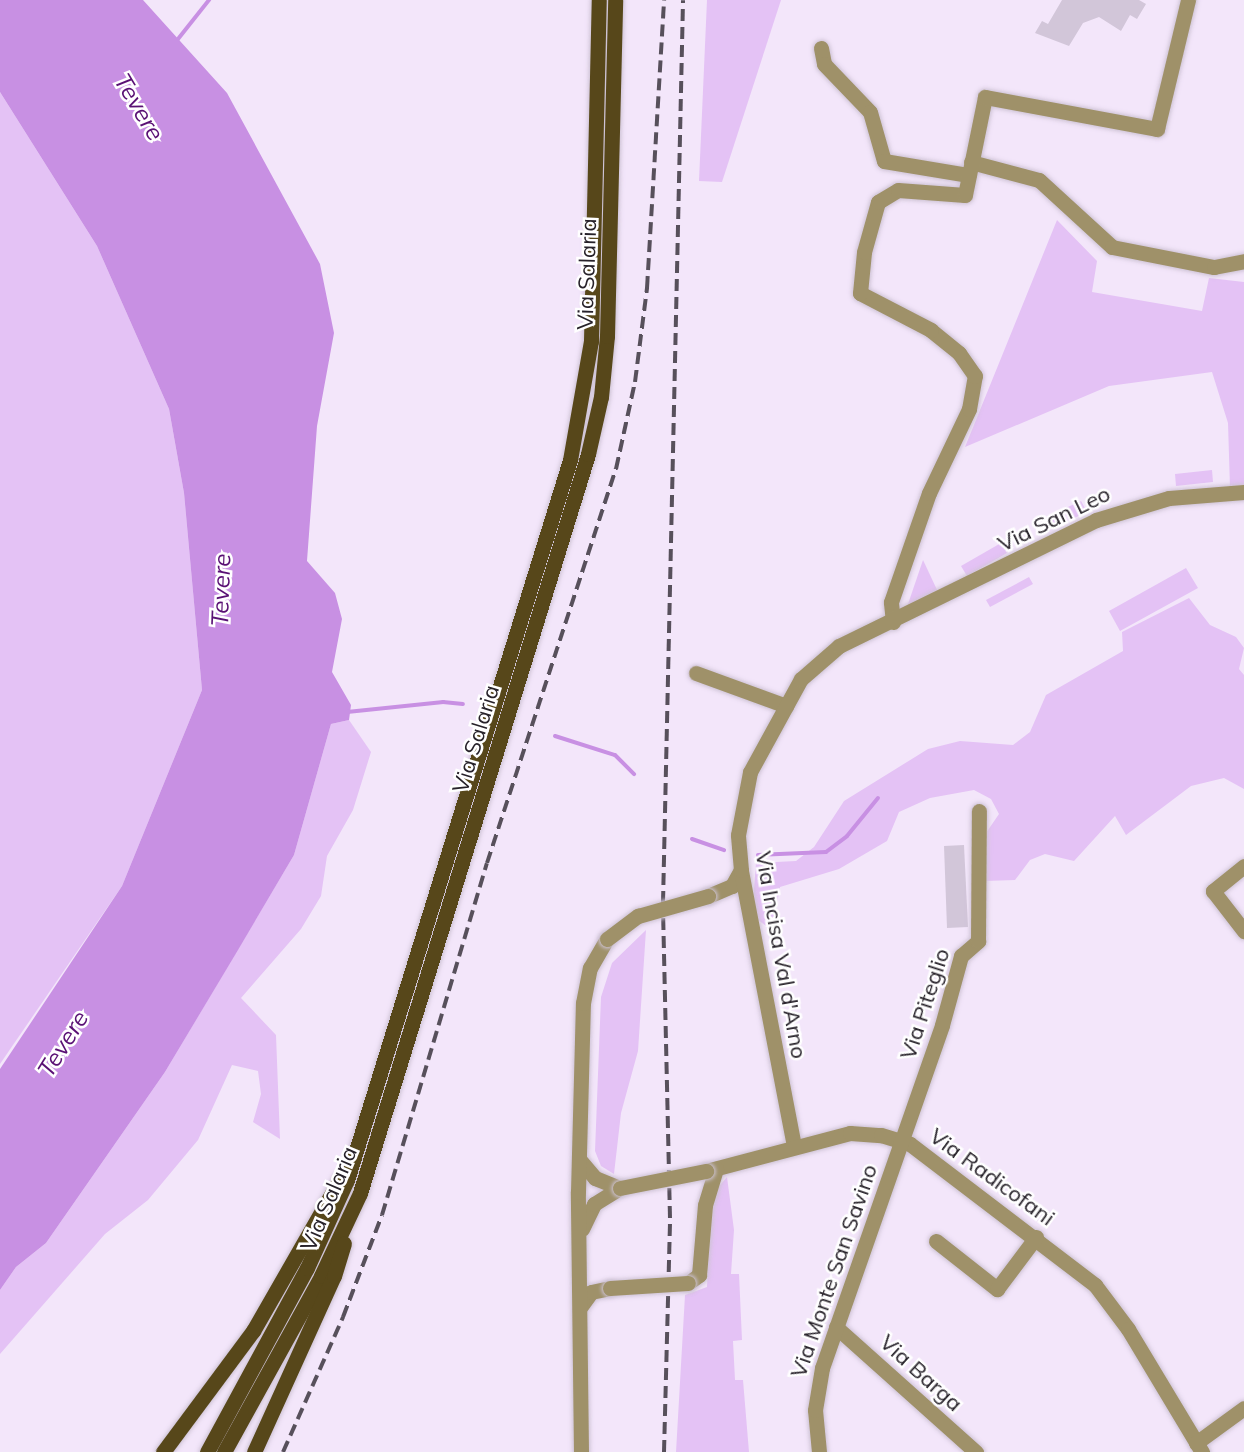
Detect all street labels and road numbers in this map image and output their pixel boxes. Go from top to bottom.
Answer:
street label: Via Salaria [572,218,602,330]
street label: Via San Leo [994,481,1114,557]
street label: Via Salaria [447,682,505,796]
street label: Via Incisa Val d'Arno [750,849,812,1061]
street label: Via Piteglio [895,945,955,1063]
street label: Via Radicofani [924,1123,1060,1231]
street label: Via Salaria [295,1143,363,1255]
street label: Via Monte San Savino [785,1161,883,1381]
street label: Via Barga [874,1329,968,1417]

